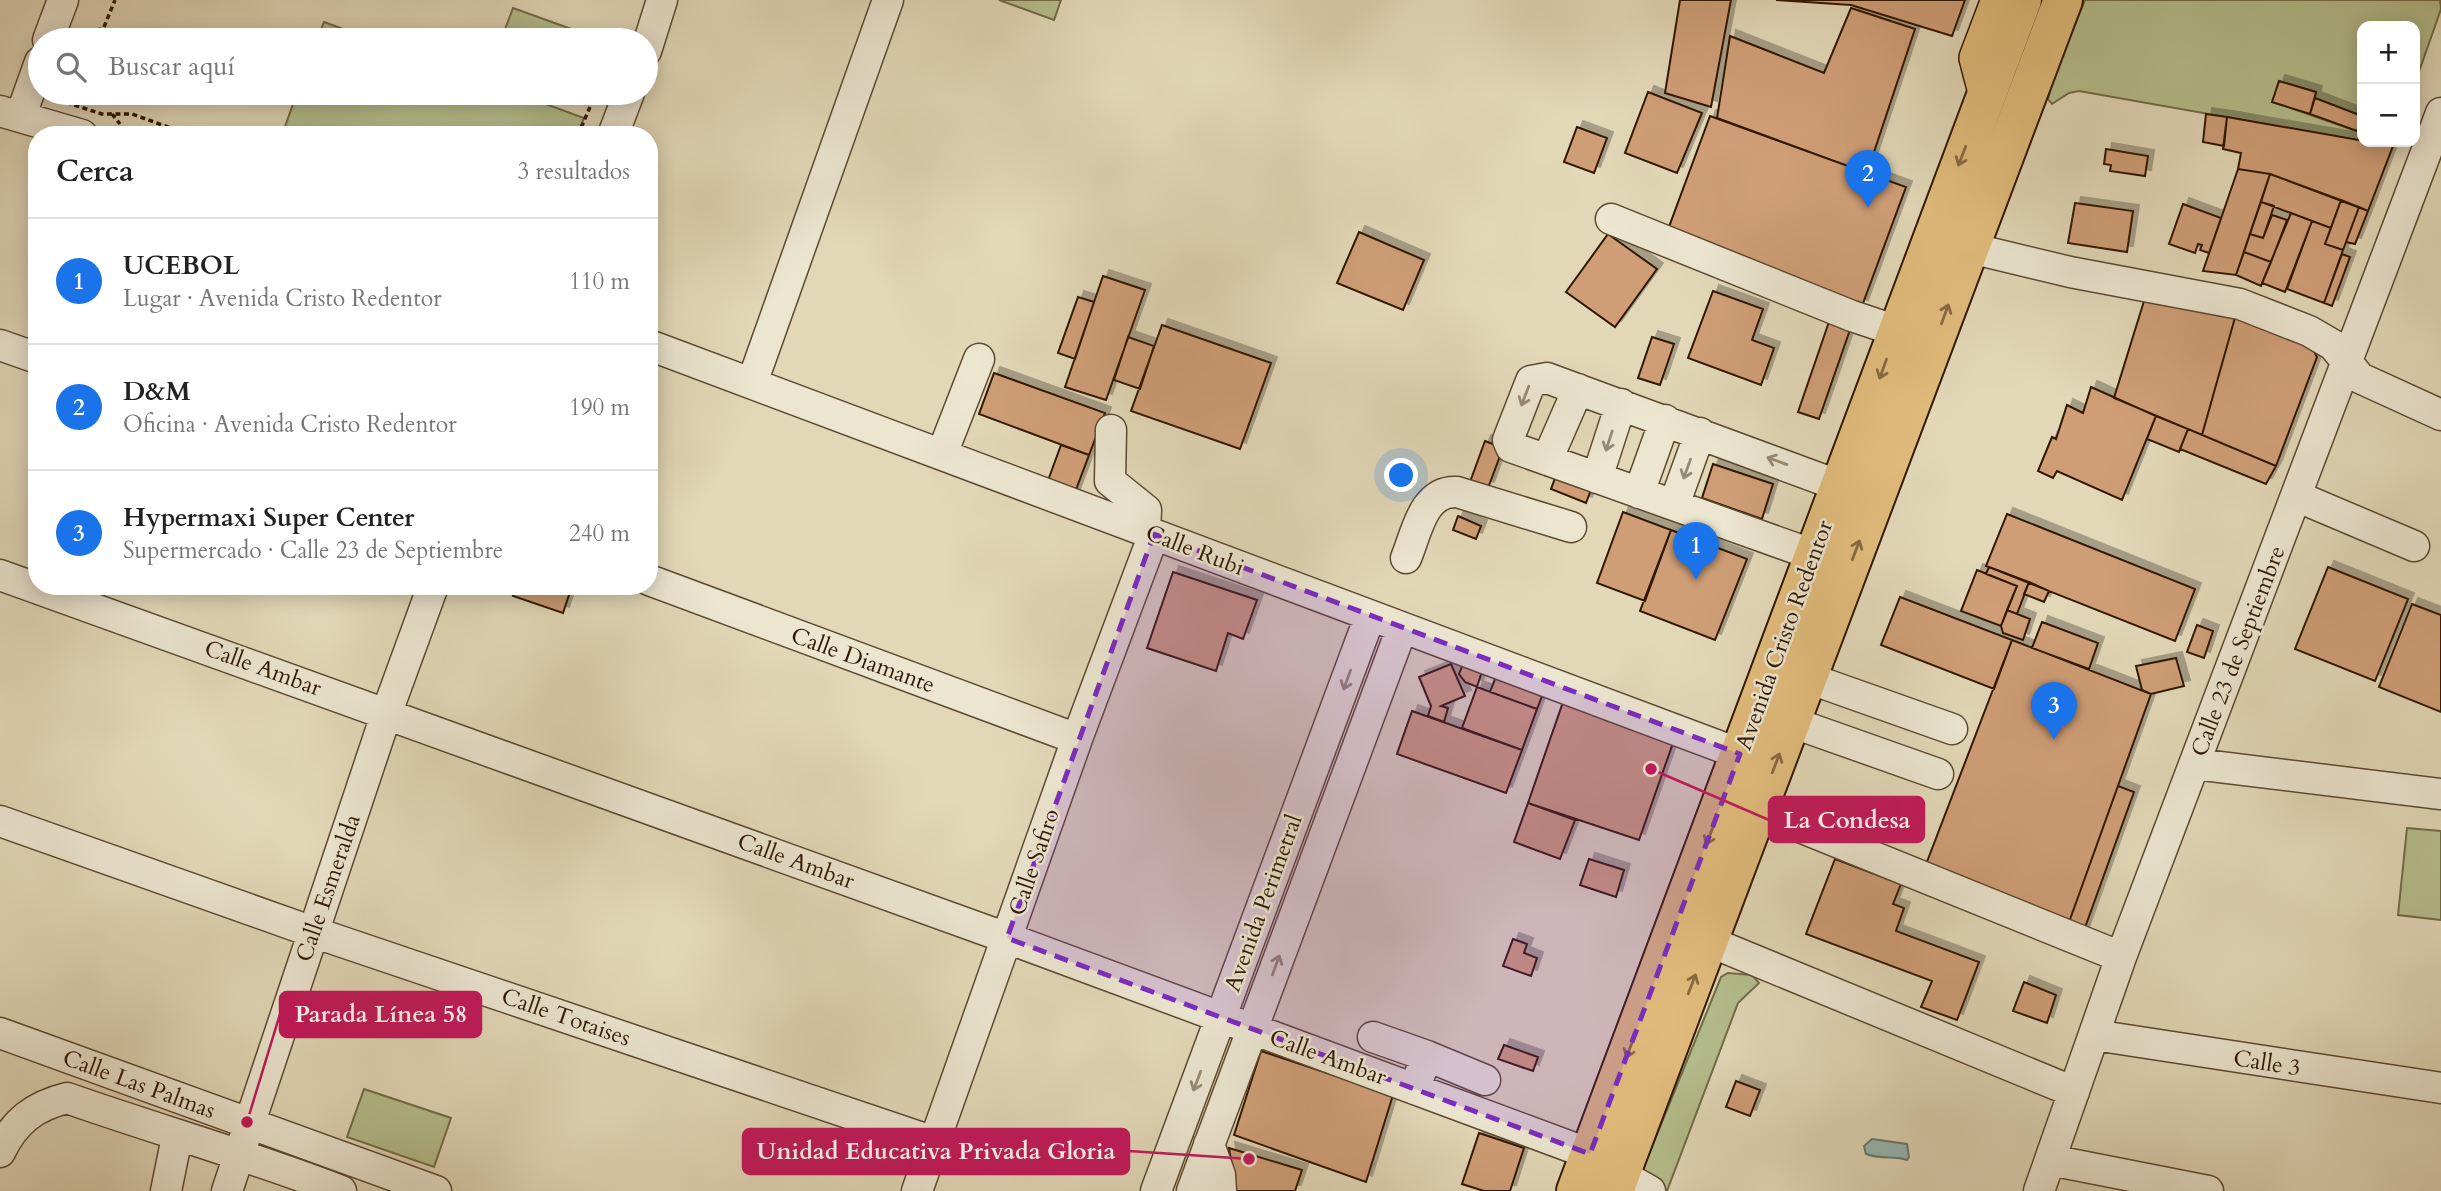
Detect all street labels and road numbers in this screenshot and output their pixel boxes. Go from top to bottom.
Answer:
street label: Avenida Cristo Redentor [1728,515,1840,754]
street label: Calle Rubi [1141,517,1249,583]
street label: Calle 23 de Septiembre [2183,541,2293,761]
street label: Calle Diamante [787,620,939,700]
street label: Calle Ambar [200,633,326,704]
street label: Calle Safiro [1001,804,1067,920]
street label: Calle Esmeralda [288,810,368,966]
street label: Avenida Perimetral [1217,810,1310,996]
street label: Calle Ambar [733,826,859,897]
street label: Calle Totaises [497,980,635,1054]
street label: Calle Ambar [1265,1022,1391,1093]
street label: Calle Las Palmas [59,1042,219,1126]
street label: Calle 3 [2231,1042,2303,1084]

